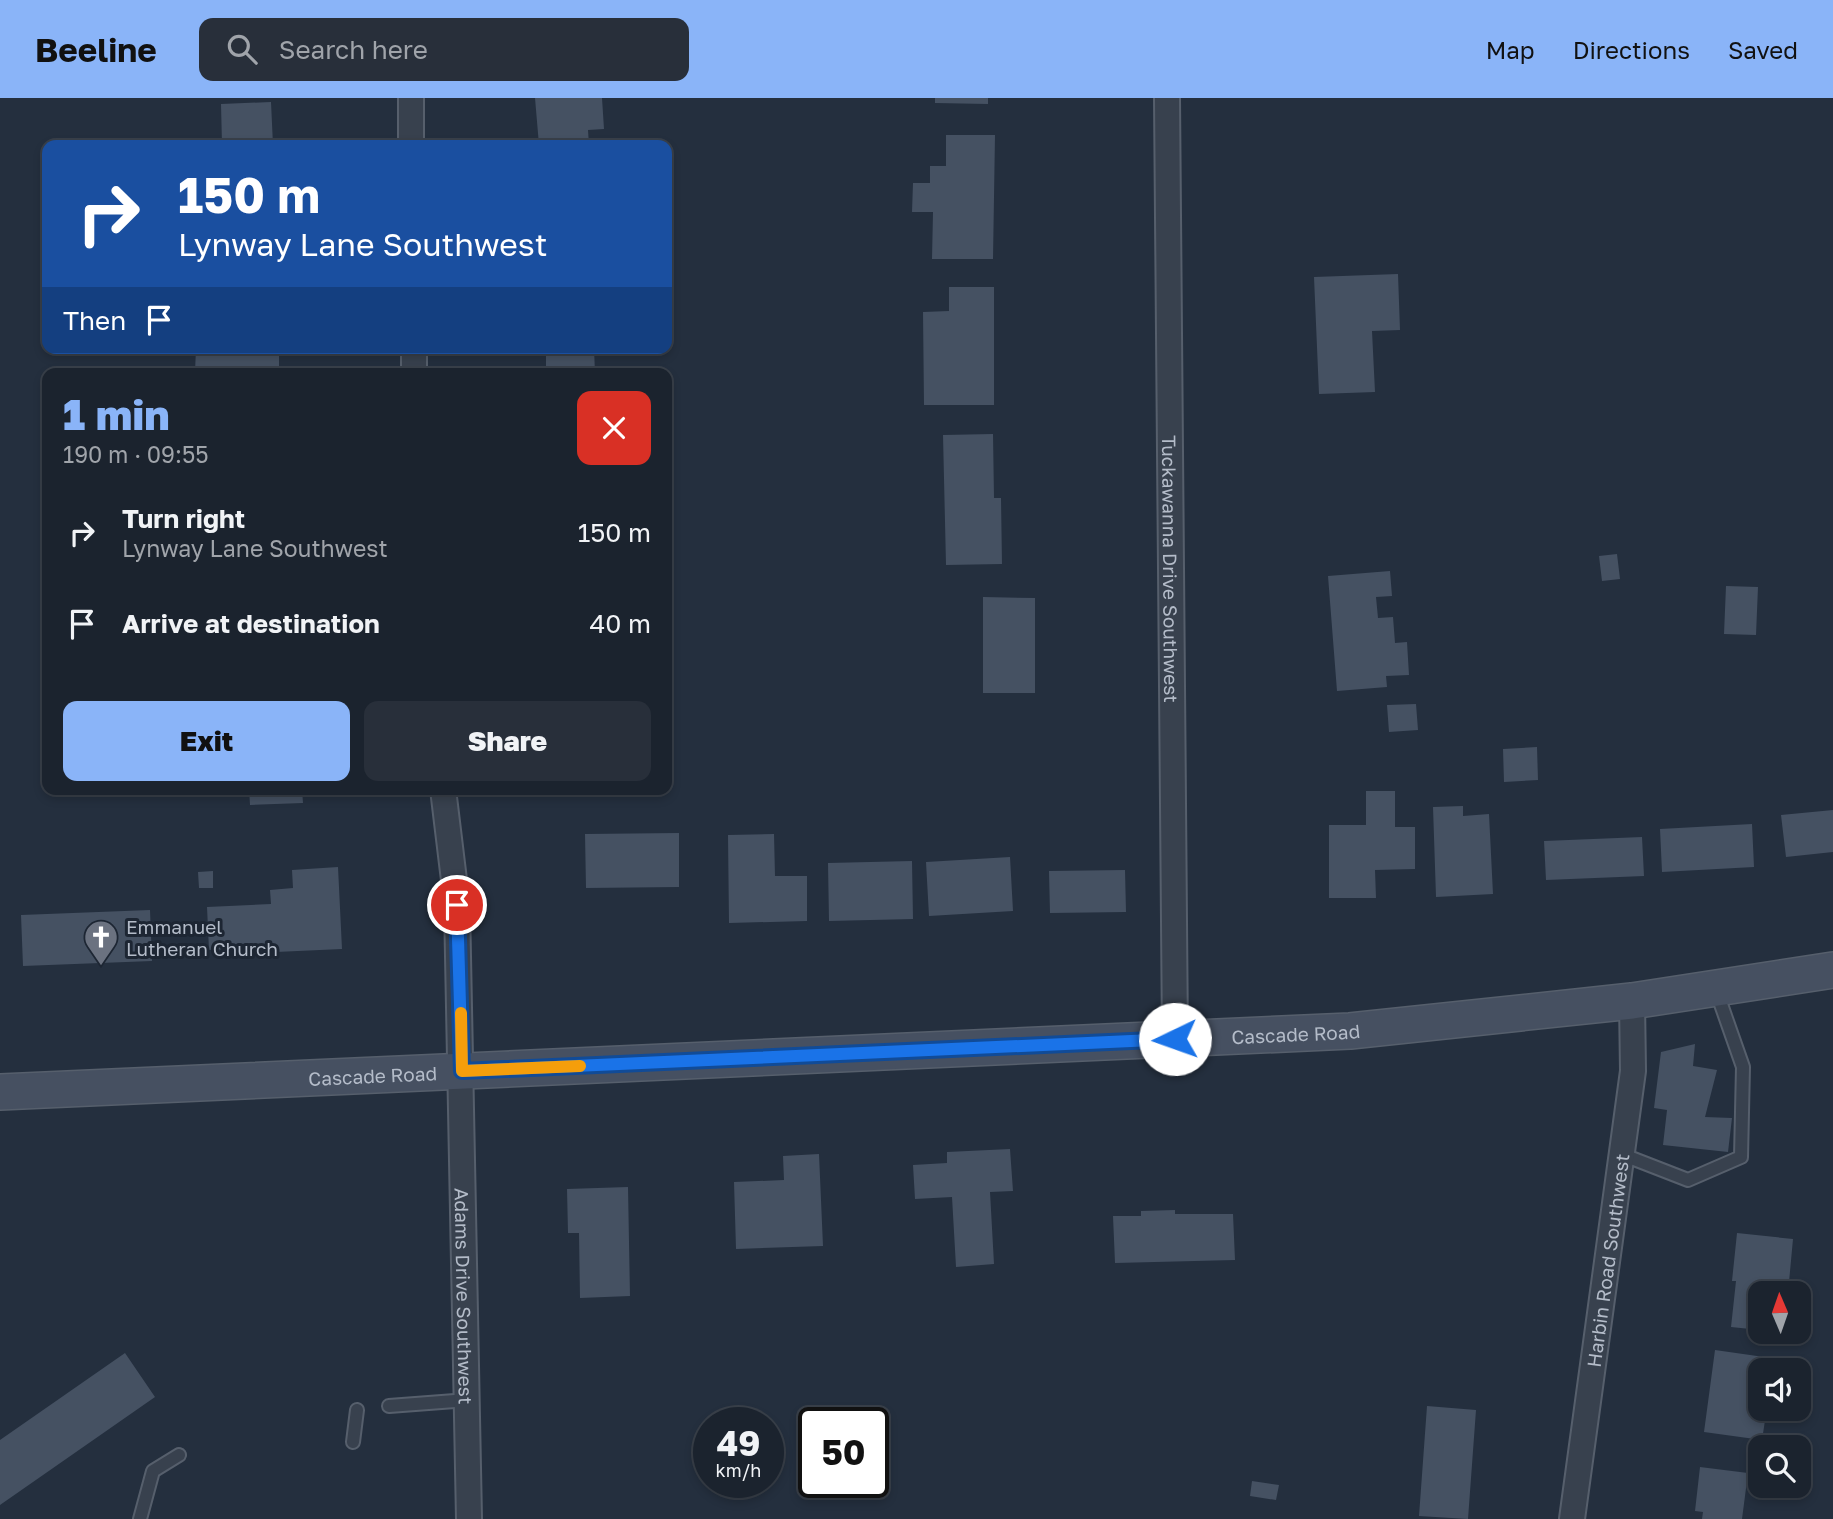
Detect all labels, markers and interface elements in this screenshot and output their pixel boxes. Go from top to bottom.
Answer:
search box [199,18,689,81]
text: Beeline [35,30,157,69]
icon: search [223,30,261,68]
text: Search here [279,34,428,65]
text: Map [1486,35,1535,64]
text: Directions [1573,35,1690,64]
text: Saved [1728,35,1798,64]
text: 150 m [178,165,320,224]
icon: right [63,168,154,259]
text: Lynway Lane Southwest [178,225,548,263]
icon: arrive [140,301,178,339]
text: Then [63,305,126,336]
text: 1 min [63,389,170,439]
button: close [577,391,651,465]
street label: Tuckawanna Drive Southwest [1158,435,1184,703]
text: 190 m · 09:55 [63,440,209,468]
text: Turn right [122,503,245,534]
icon: right [63,514,101,552]
text: 150 m [578,517,651,548]
text: Lynway Lane Southwest [122,534,388,562]
icon: arrive [63,605,101,643]
text: Arrive at destination [122,608,380,639]
text: 40 m [590,608,651,639]
button: Exit [63,701,350,781]
button: Share [364,701,651,781]
pin [427,875,487,935]
icon: arrive [438,886,476,924]
place label: Emmanuel Lutheran Church [126,915,278,960]
church icon: Emmanuel Lutheran Church [82,918,120,967]
position arrow [1138,1002,1212,1076]
street label: Cascade Road [1231,1018,1361,1048]
street label: Cascade Road [308,1061,438,1090]
street label: Harbin Road Southwest [1581,1152,1633,1369]
street label: Adams Drive Southwest [451,1188,478,1405]
north arrow [1748,1281,1811,1344]
map controls [1748,1281,1811,1498]
button: sound [1748,1358,1811,1421]
speed limit sign: 50 [798,1407,889,1498]
text: 49 [716,1422,761,1464]
button: search [1748,1435,1811,1498]
text: km/h [716,1459,761,1481]

